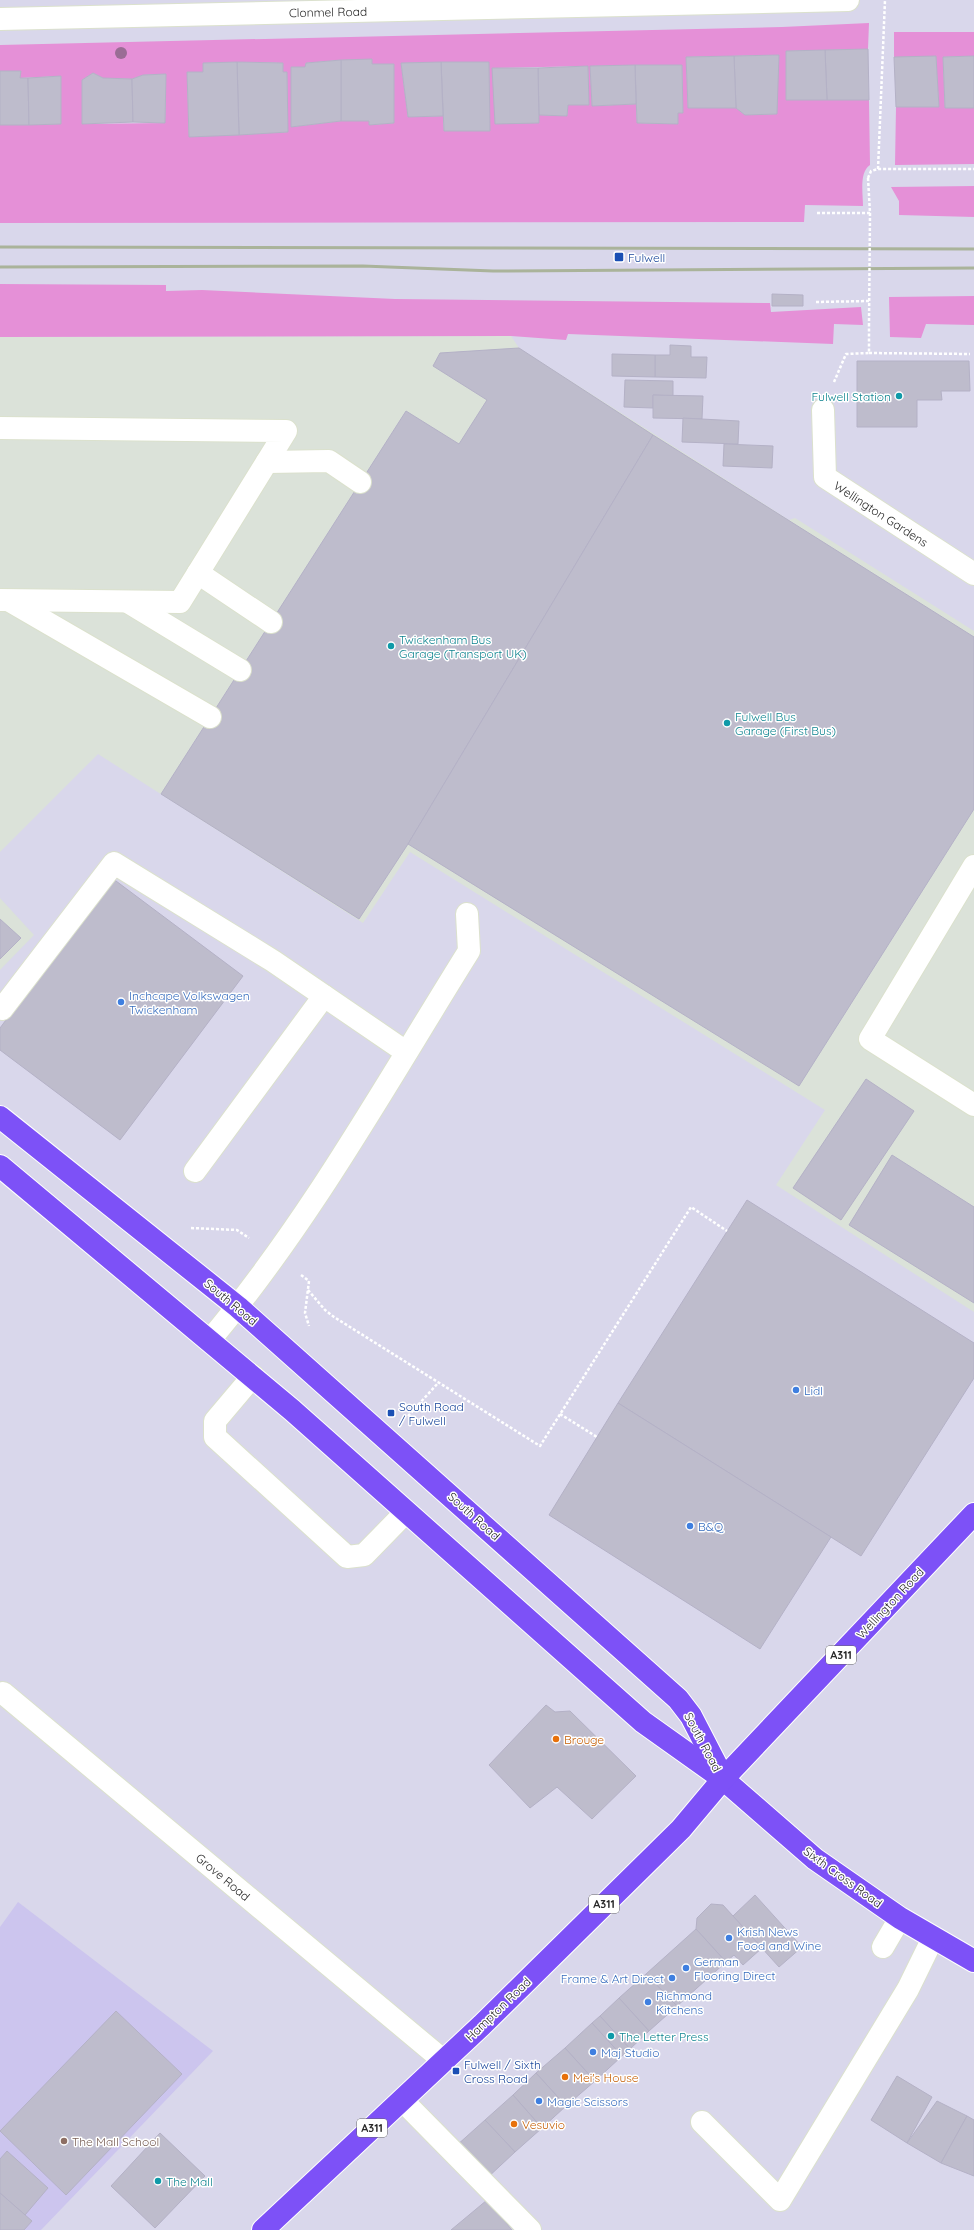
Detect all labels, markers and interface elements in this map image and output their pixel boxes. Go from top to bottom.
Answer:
street label: Clonmel Road [289,4,367,20]
place label: Fulwell [628,250,665,265]
marker: Fulwell [613,251,625,263]
place label: Fulwell Station [811,389,891,404]
marker: Fulwell Station [894,391,904,401]
street label: Wellington Gardens [831,478,931,550]
place label: Twickenham Bus Garage (Transport UK) [399,632,527,661]
marker: Twickenham Bus Garage (Transport UK) [386,641,396,651]
place label: Fulwell Bus Garage (First Bus) [735,709,836,738]
marker: Fulwell Bus Garage (First Bus) [722,718,732,728]
place label: Inchcape Volkswagen Twickenham [129,988,250,1017]
marker: Inchcape Volkswagen Twickenham [116,997,126,1007]
street label: South Road [201,1275,261,1329]
place label: Lidl [804,1383,823,1398]
marker: Lidl [791,1385,801,1395]
place label: South Road / Fulwell [399,1399,464,1428]
marker: South Road / Fulwell [386,1408,396,1418]
street label: South Road [445,1489,503,1543]
place label: B&Q [698,1519,724,1534]
marker: B&Q [685,1521,695,1531]
street label: Wellington Road [853,1564,927,1642]
road number: A311 [826,1646,856,1664]
street label: South Road [681,1710,725,1774]
place label: Brouge [564,1732,604,1747]
marker: Brouge [551,1734,561,1744]
street label: Sixth Cross Road [801,1843,885,1911]
street label: Grove Road [193,1850,253,1904]
road number: A311 [589,1895,619,1913]
place label: Krish News Food and Wine [737,1924,822,1953]
marker: Krish News Food and Wine [724,1933,734,1943]
place label: German Flooring Direct [694,1954,775,1983]
marker: German Flooring Direct [681,1963,691,1973]
place label: Frame & Art Direct [561,1971,664,1986]
marker: Frame & Art Direct [667,1973,677,1983]
street label: Hampton Road [462,1974,534,2044]
place label: Richmond Kitchens [656,1988,712,2017]
marker: Richmond Kitchens [643,1997,653,2007]
place label: The Letter Press [619,2029,709,2044]
marker: The Letter Press [606,2031,616,2041]
place label: Maj Studio [601,2045,659,2060]
marker: Maj Studio [588,2047,598,2057]
place label: Fulwell / Sixth Cross Road [464,2057,541,2086]
marker: Fulwell / Sixth Cross Road [451,2066,461,2076]
place label: Mei's House [573,2070,639,2085]
marker: Mei's House [560,2072,570,2082]
place label: Magic Scissors [547,2094,628,2109]
marker: Magic Scissors [534,2096,544,2106]
place label: Vesuvio [522,2117,565,2132]
road number: A311 [357,2119,387,2137]
marker: Vesuvio [509,2119,519,2129]
place label: The Mall School [72,2134,159,2149]
marker: The Mall School [59,2136,69,2146]
place label: The Mall [166,2174,213,2189]
marker: The Mall [153,2176,163,2186]

